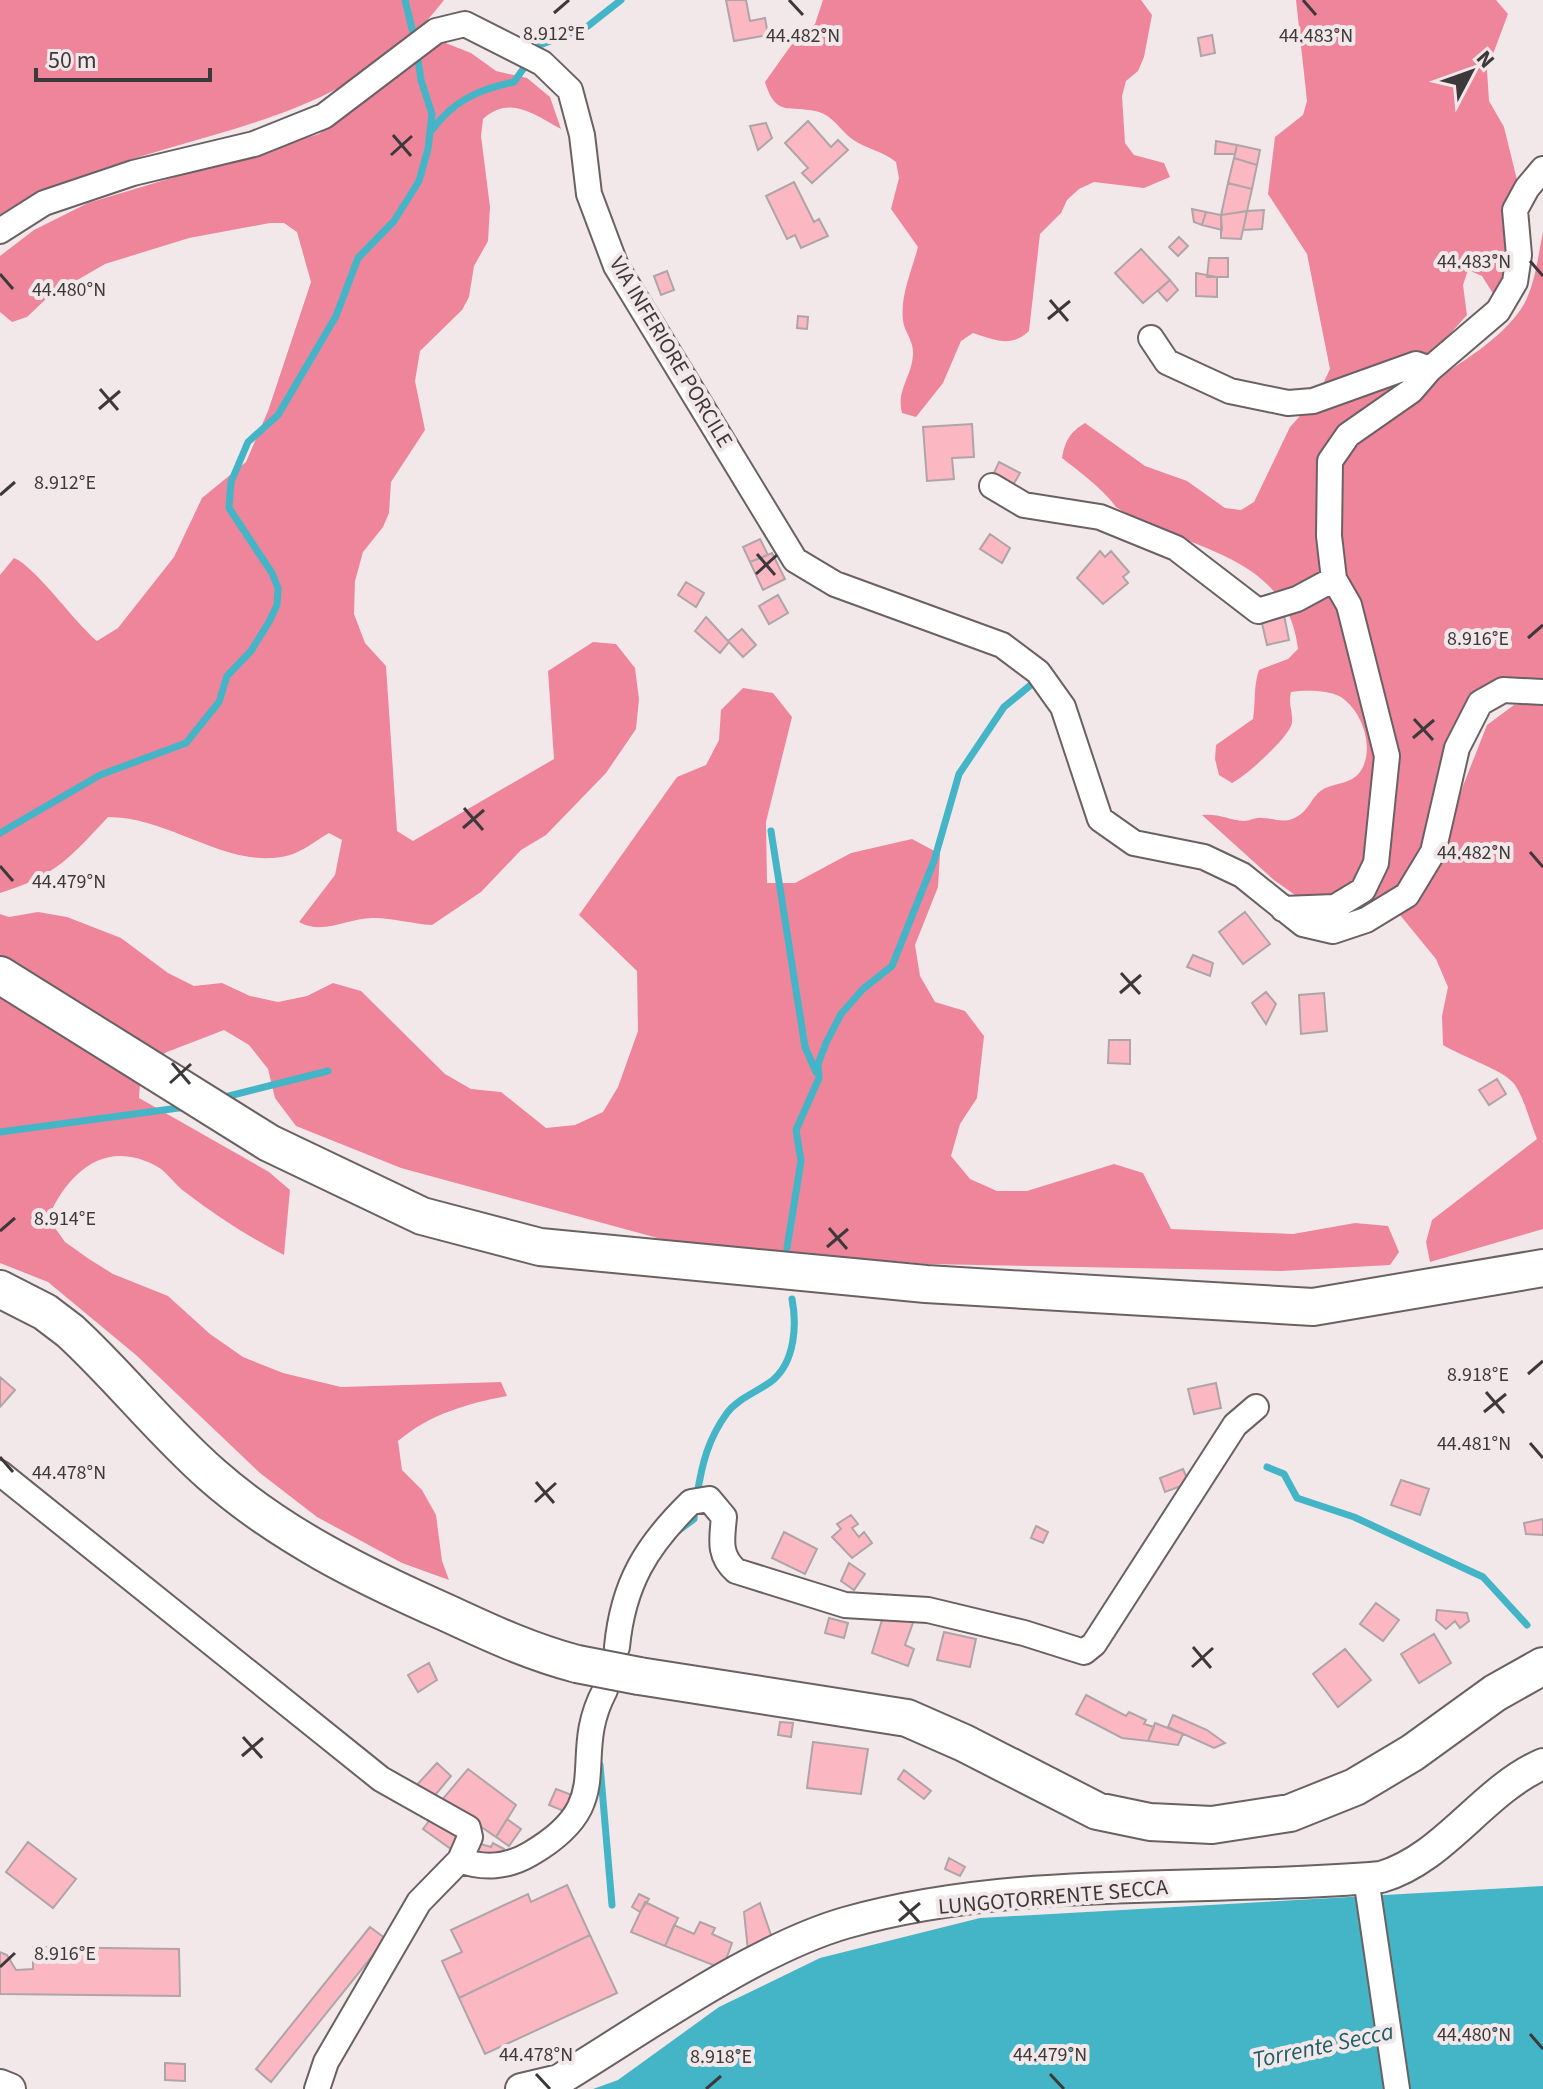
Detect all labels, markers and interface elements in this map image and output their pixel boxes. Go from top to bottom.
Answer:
text: 8.912°E [523,20,585,48]
text: 44.482°N [766,22,840,50]
text: 44.483°N [1279,22,1353,50]
scale bar [36,32,210,82]
north arrow [1431,32,1511,112]
text: 50 m [48,43,97,78]
text: N [1468,44,1502,76]
text: 44.483°N [1437,248,1511,276]
street label: VIA INFERIORE PORCILE [601,251,741,453]
text: 44.480°N [32,276,106,304]
text: 8.912°E [34,469,96,497]
text: 8.916°E [1447,625,1509,653]
text: 44.482°N [1437,839,1511,867]
text: 44.479°N [32,868,106,896]
text: 8.914°E [34,1205,96,1233]
text: 8.918°E [1447,1361,1509,1389]
text: 44.481°N [1437,1430,1511,1458]
text: 44.478°N [32,1459,106,1487]
street label: LUNGOTORRENTE SECCA [937,1871,1169,1923]
text: 8.916°E [34,1940,96,1968]
water label: Torrente Secca [1249,2014,1397,2078]
text: 44.480°N [1437,2021,1511,2049]
text: 44.478°N [499,2041,573,2069]
text: 44.479°N [1013,2041,1087,2069]
text: 8.918°E [690,2043,752,2071]

